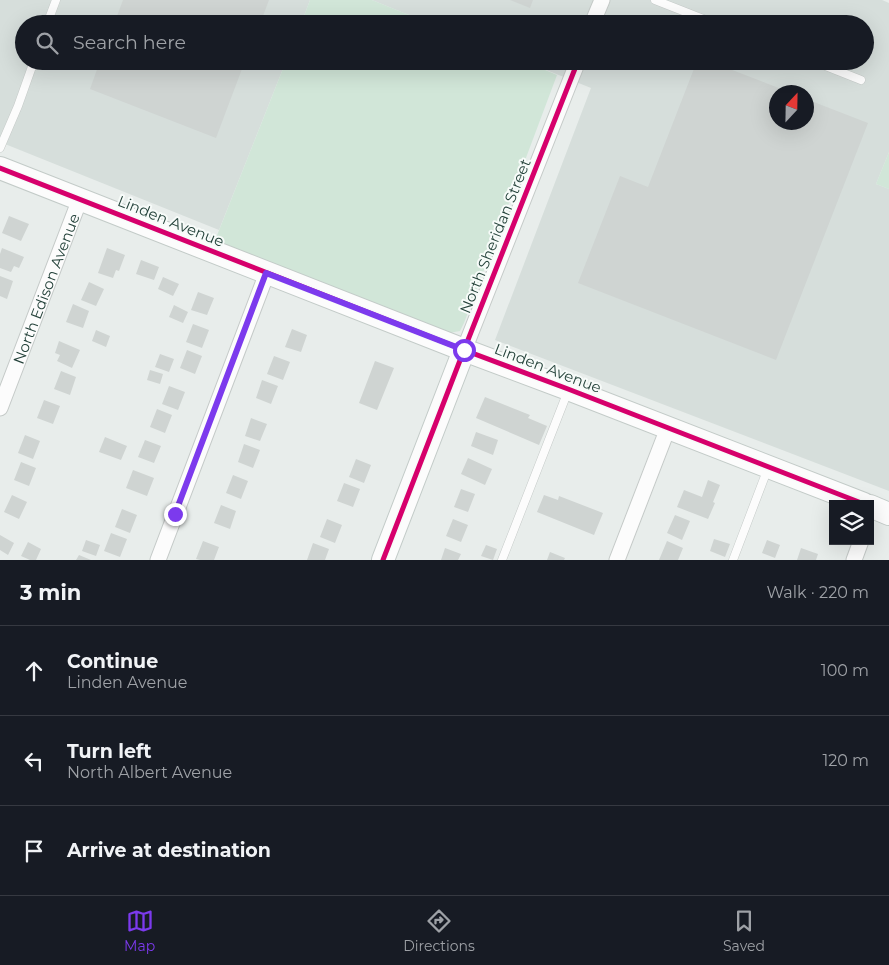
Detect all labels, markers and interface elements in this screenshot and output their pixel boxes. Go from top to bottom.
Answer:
search box [15,15,874,70]
icon: search [33,29,61,57]
text: Search here [73,31,186,54]
north arrow [769,85,814,130]
street label: North Sheridan Street [455,156,535,316]
street label: Linden Avenue [115,191,227,251]
street label: North Edison Avenue [8,211,83,366]
route start [453,339,476,362]
street label: Linden Avenue [492,339,604,397]
map controls [829,500,874,545]
button: layers [829,500,874,545]
route end [164,503,187,526]
text: 3 min [20,580,81,605]
text: Walk · 220 m [766,583,869,602]
text: Continue [67,650,158,673]
icon: ahead [20,657,48,685]
text: 100 m [821,661,869,680]
text: Linden Avenue [67,673,187,692]
text: Turn left [67,740,152,763]
icon: left [20,747,48,775]
text: 120 m [822,751,869,770]
text: North Albert Avenue [67,763,232,782]
icon: arrive [20,837,48,865]
text: Arrive at destination [67,839,271,862]
tab: Map [124,907,155,955]
tab: Directions [403,907,475,955]
tab: Saved [723,907,765,955]

